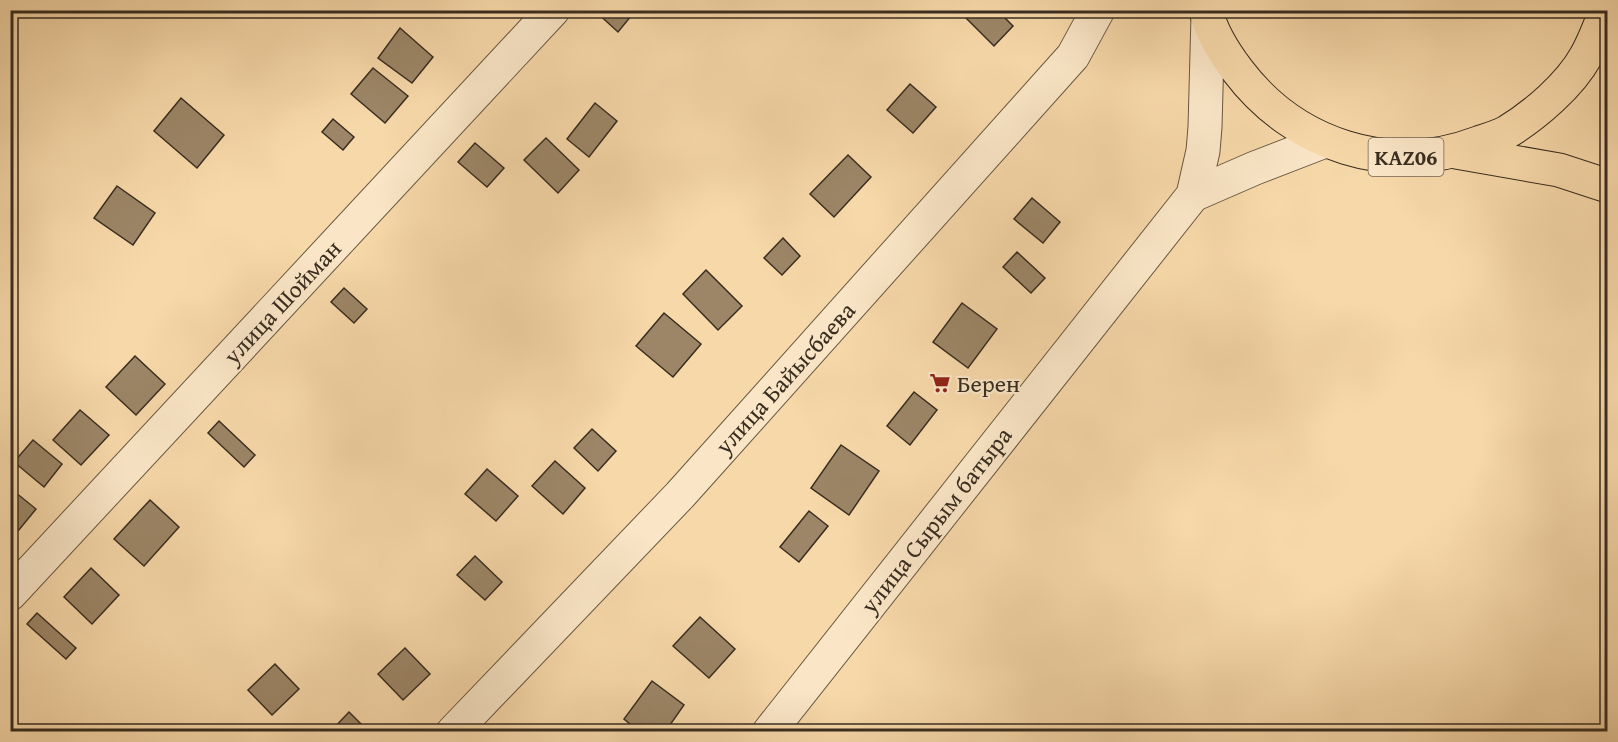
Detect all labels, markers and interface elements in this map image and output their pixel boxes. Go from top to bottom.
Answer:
road number: KАZ06 [1368,138,1444,176]
street label: улица Шойман [214,232,349,373]
street label: улица Байысбаева [706,293,864,463]
place label: Берен [957,366,1020,401]
supermarket icon: Берен [928,371,952,395]
street label: улица Сырым батыра [851,419,1021,622]

